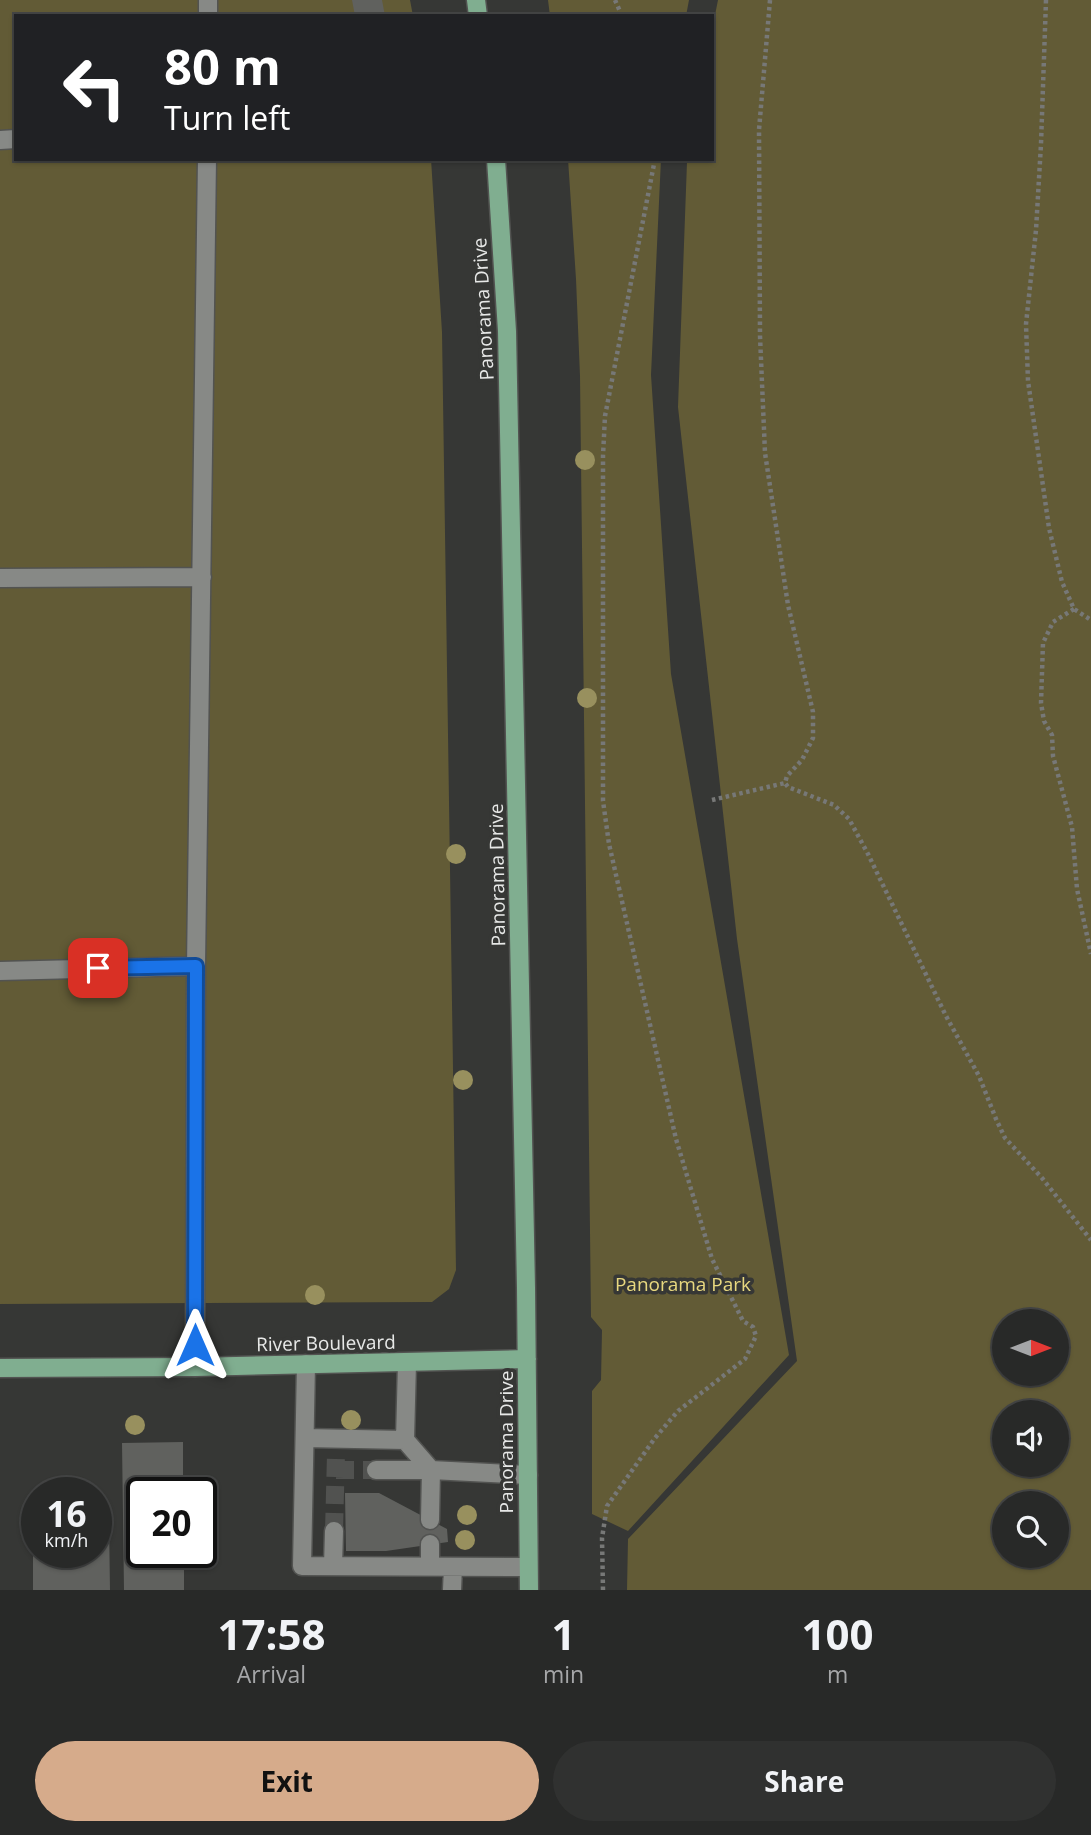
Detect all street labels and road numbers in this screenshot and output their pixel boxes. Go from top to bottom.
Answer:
street label: Panorama Drive [466,237,500,381]
street label: Panorama Drive [483,803,511,947]
street label: River Boulevard [256,1329,396,1357]
street label: Panorama Drive [493,1371,519,1513]

